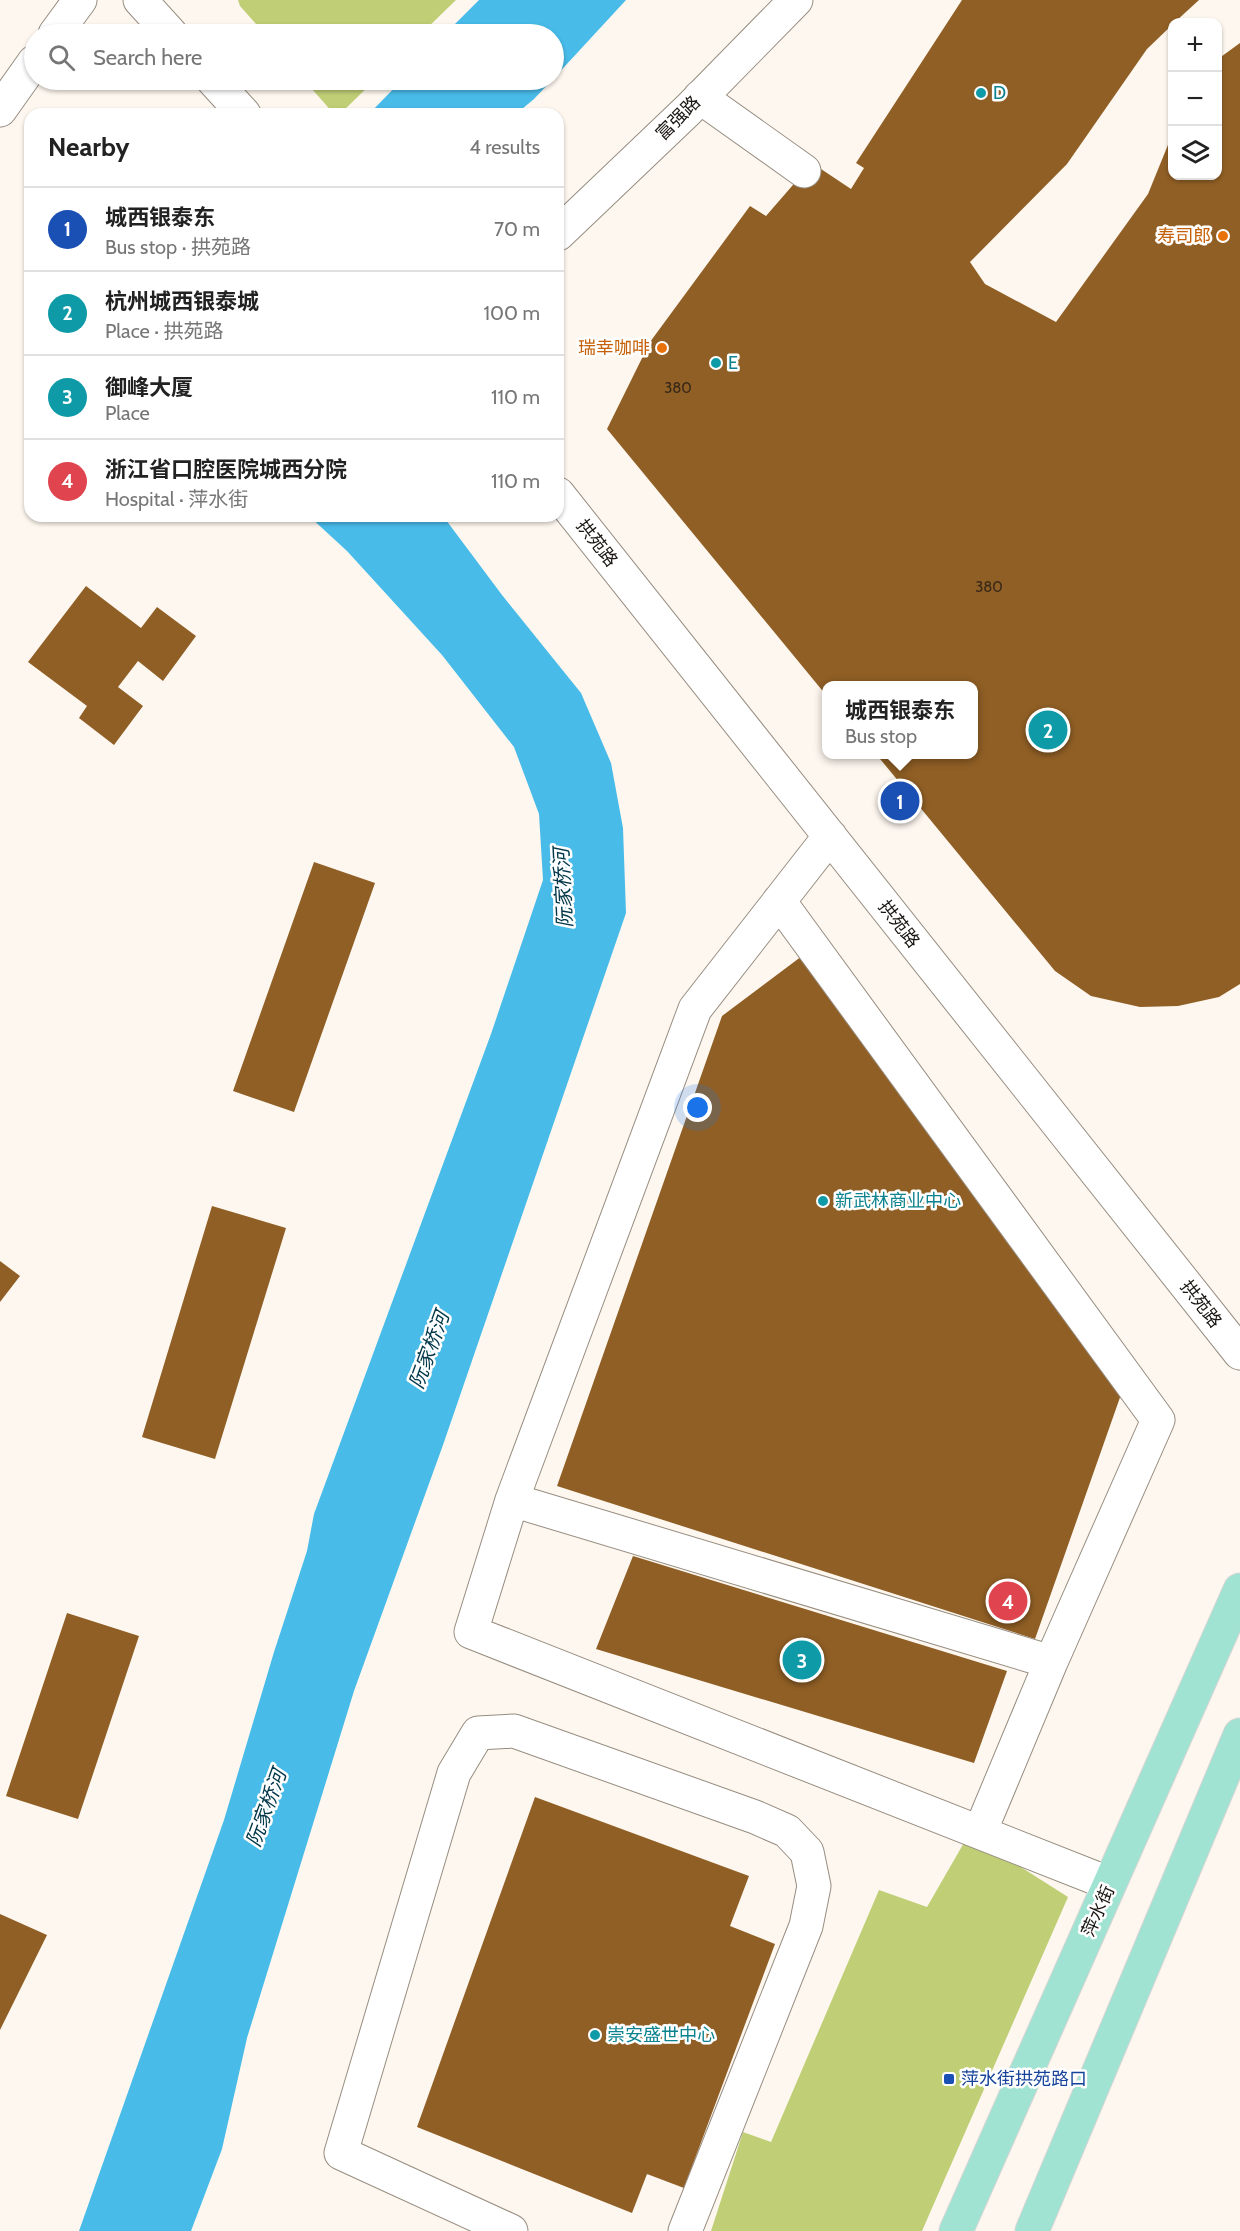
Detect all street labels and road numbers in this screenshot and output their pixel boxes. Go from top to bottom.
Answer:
street label: 富强路 [651,91,705,145]
street label: 拱苑路 [572,515,622,571]
street label: 拱苑路 [874,896,924,952]
street label: 拱苑路 [1176,1276,1226,1332]
street label: 萍水街 [1077,1882,1119,1940]

